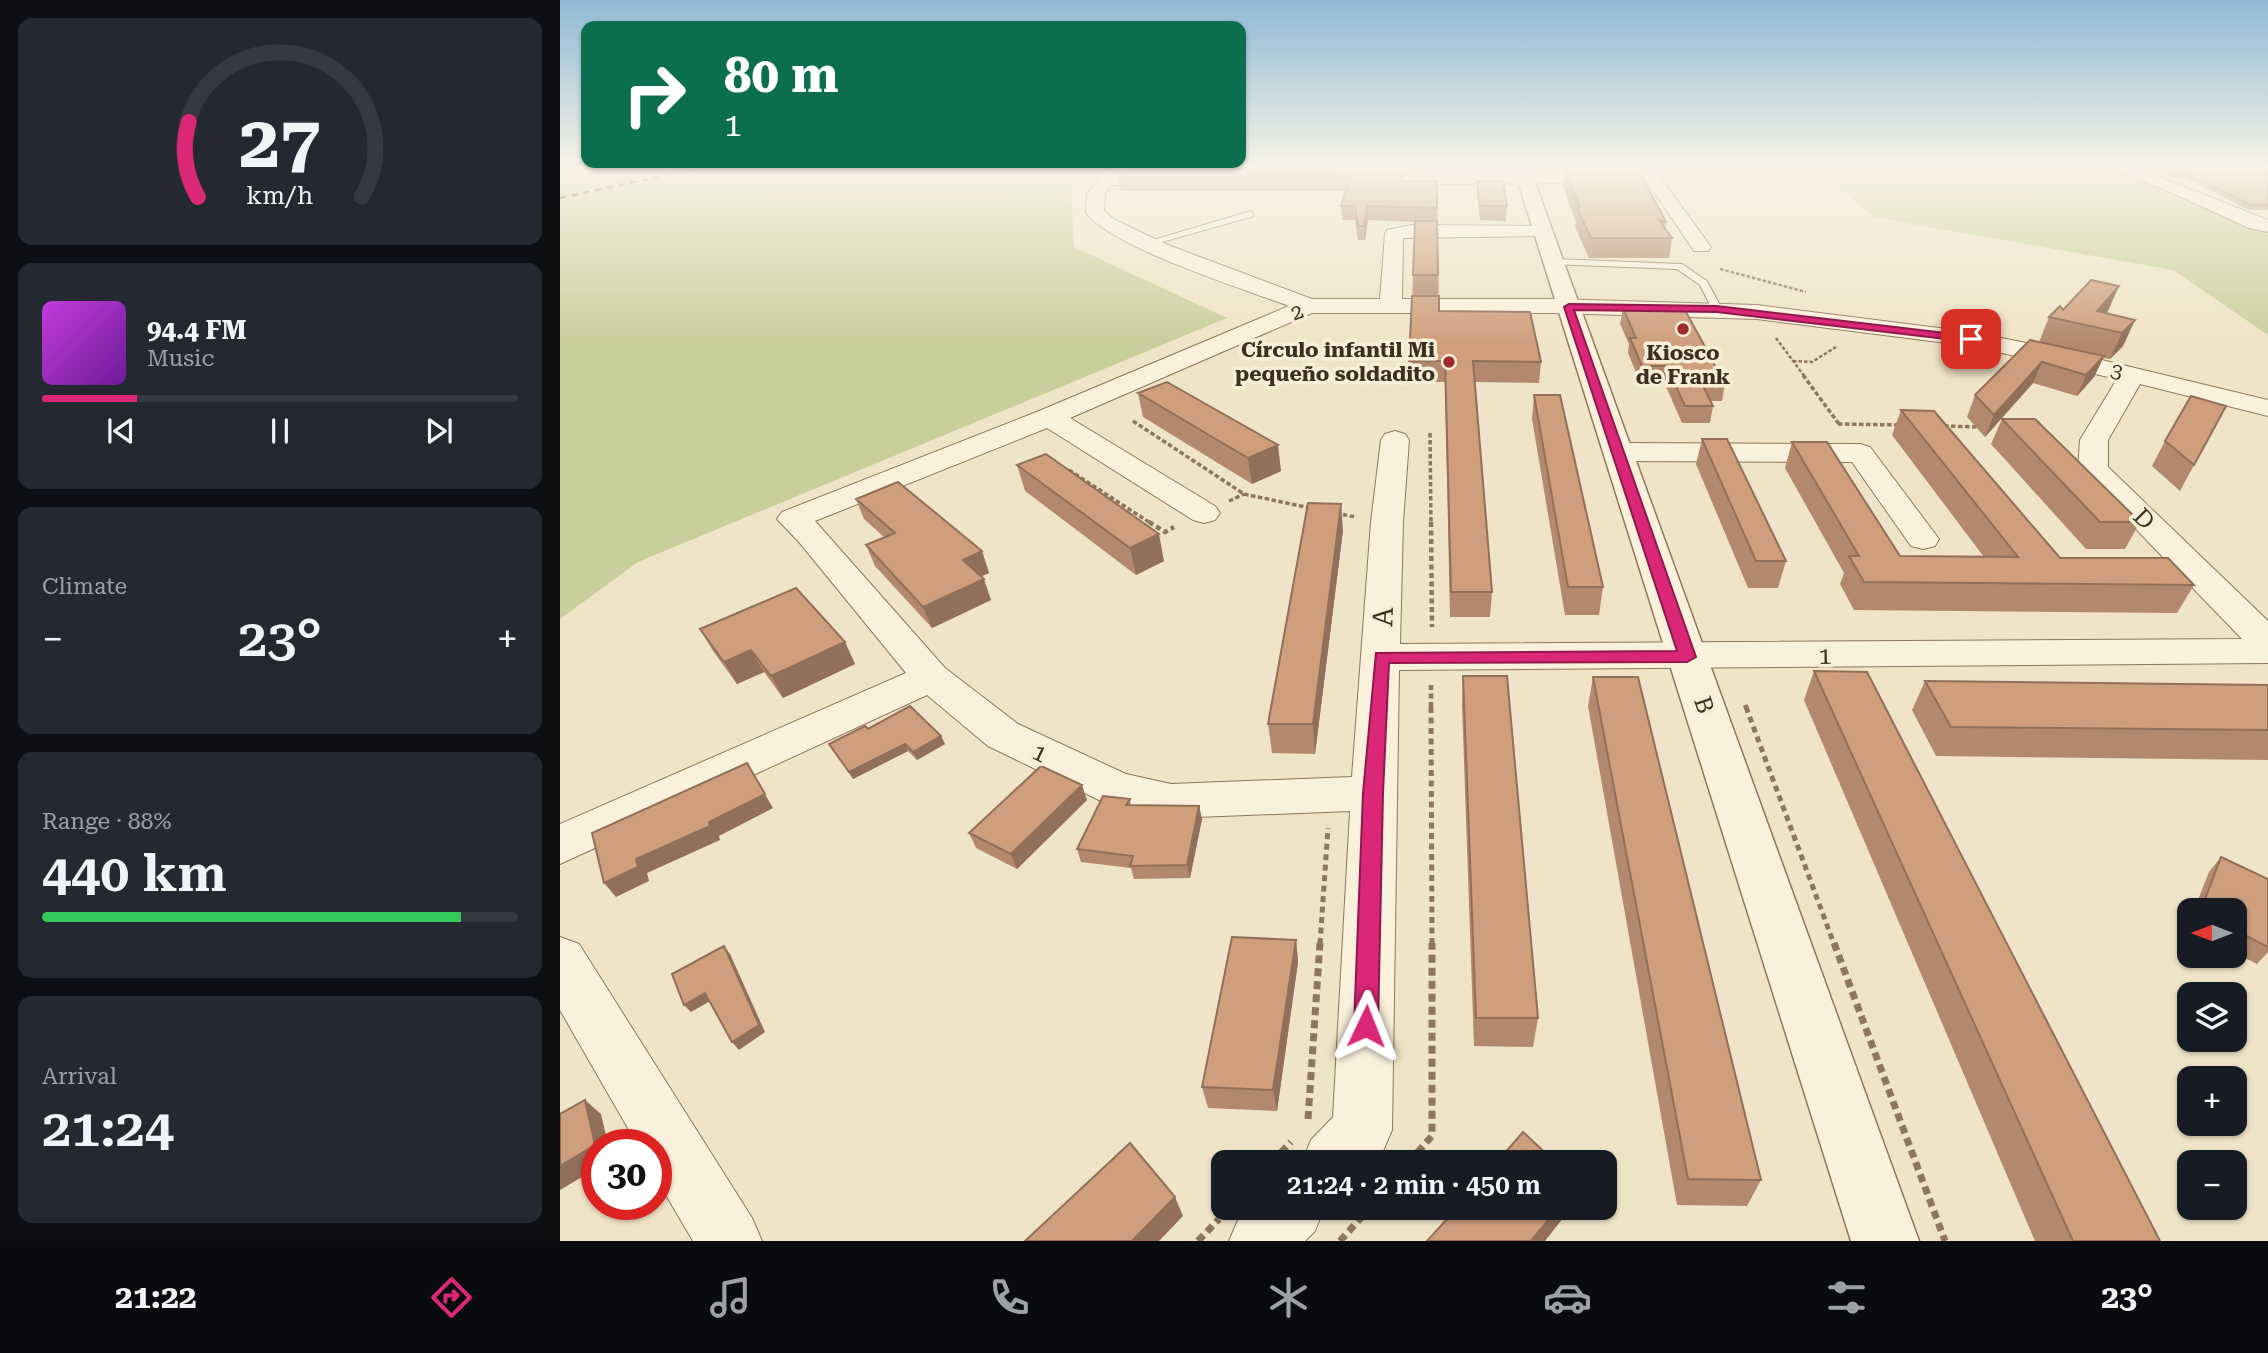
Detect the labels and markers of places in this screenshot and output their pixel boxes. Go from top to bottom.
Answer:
pin [1941,309,2001,369]
marker: Kiosco de Frank [1675,321,1691,337]
place label: Círculo infantil Mi pequeño soldadito [1235,338,1435,386]
place label: Kiosco de Frank [1636,341,1731,389]
marker: Círculo infantil Mi pequeño soldadito [1441,354,1457,370]

